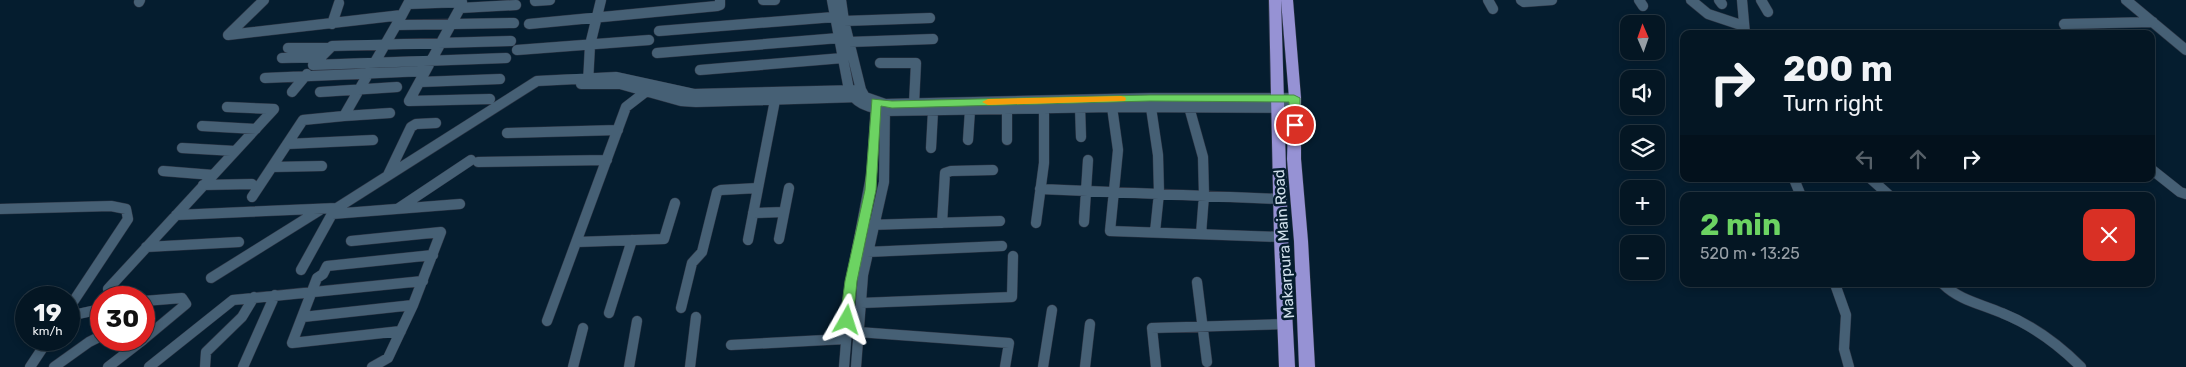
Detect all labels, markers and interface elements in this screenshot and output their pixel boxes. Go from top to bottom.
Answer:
north arrow [1620,15,1665,60]
map controls [1620,15,1665,280]
text: 200 m [1783,48,1893,90]
icon: right [1700,50,1765,115]
button: sound [1620,70,1665,115]
text: Turn right [1783,90,1883,117]
pin [1274,104,1316,146]
icon: arrive [1281,111,1309,139]
button: layers [1620,125,1665,170]
icon: left [1851,145,1879,173]
icon: ahead [1904,145,1932,173]
icon: right [1957,145,1985,173]
street label: Makarpura Main Road [1270,169,1298,319]
button: + [1620,180,1665,225]
text: 2 min [1700,207,1781,243]
button: close [2083,209,2135,261]
button: − [1620,235,1665,280]
text: 520 m · 13:25 [1700,244,1800,263]
speed limit sign: 30 [90,286,155,351]
position arrow [820,293,872,345]
text: 19 [33,298,62,327]
text: km/h [33,324,62,338]

